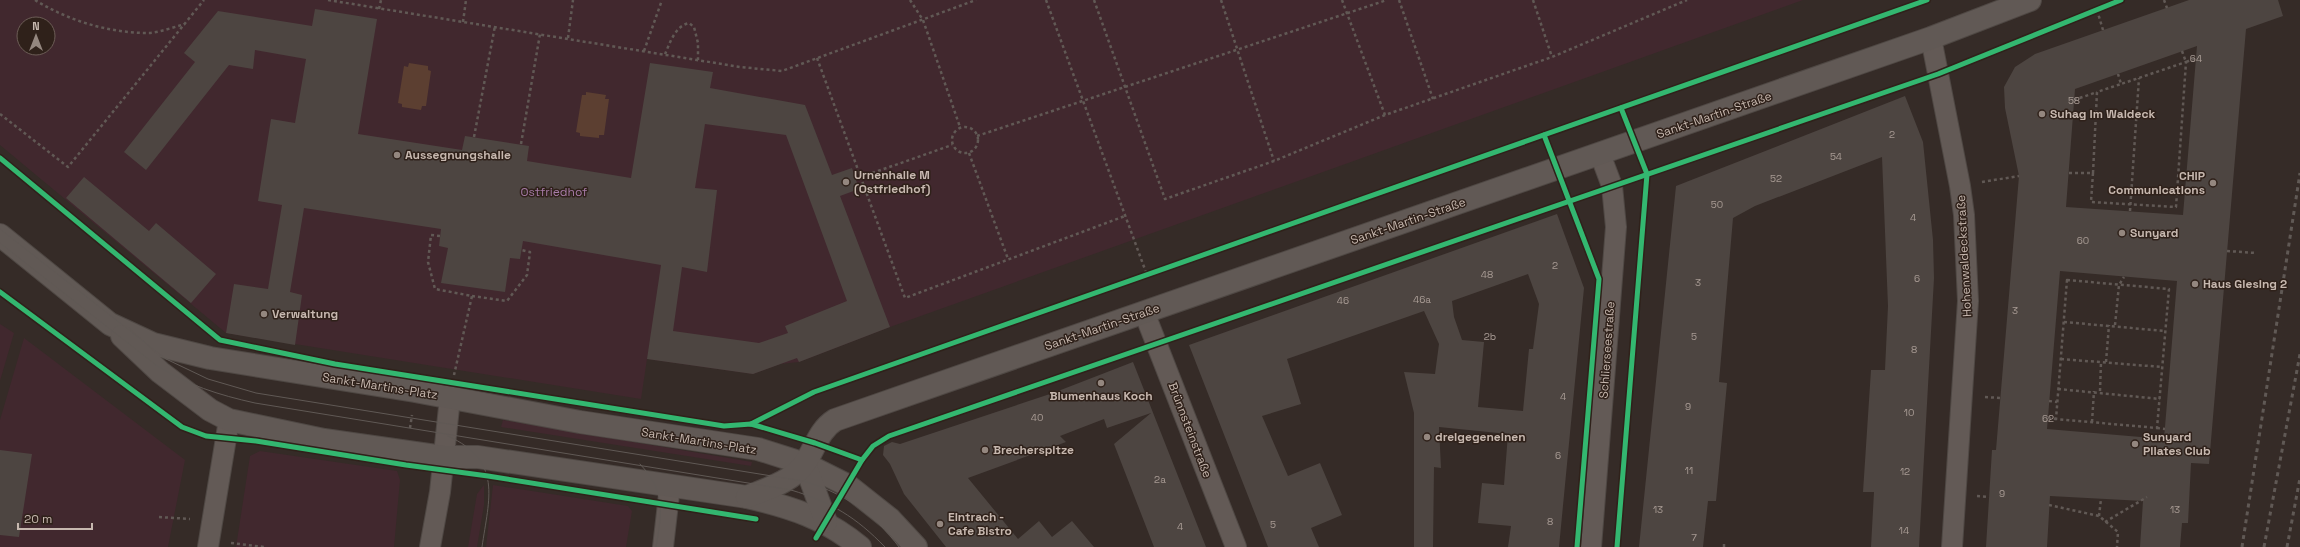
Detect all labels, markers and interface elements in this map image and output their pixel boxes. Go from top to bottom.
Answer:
north arrow [16,16,56,56]
text: N [32,19,40,33]
house number: 64 [2190,52,2202,65]
street label: Sankt-Martin-Straße [1654,88,1774,142]
house number: 58 [2068,94,2080,107]
place label: Suhag im Waldeck [2050,106,2155,122]
marker: Suhag im Waldeck [2037,109,2047,119]
house number: 2 [1889,128,1895,141]
place label: Aussegnungshalle [405,147,511,163]
marker: Aussegnungshalle [392,150,402,160]
house number: 54 [1830,150,1842,163]
place label: Urnenhalle M (Ostfriedhof) [854,167,931,197]
place label: CHIP Communications [2108,168,2205,198]
house number: 52 [1770,172,1782,185]
marker: Urnenhalle M (Ostfriedhof) [841,177,851,187]
marker: CHIP Communications [2208,178,2218,188]
park label: Ostfriedhof [521,184,587,200]
street label: Sankt-Martin-Straße [1348,194,1468,248]
street label: Hohenwaldeckstraße [1953,195,1975,317]
house number: 50 [1711,198,1723,211]
house number: 4 [1910,211,1916,224]
place label: Sunyard [2130,225,2178,241]
marker: Sunyard [2117,228,2127,238]
house number: 60 [2077,234,2089,247]
house number: 2 [1552,259,1558,272]
house number: 48 [1481,268,1493,281]
house number: 6 [1914,272,1920,285]
house number: 3 [1695,276,1701,289]
place label: Haus Giesing 2 [2203,276,2287,292]
marker: Haus Giesing 2 [2190,279,2200,289]
house number: 46a [1413,293,1431,306]
house number: 46 [1337,294,1349,307]
street label: Sankt-Martin-Straße [1042,300,1162,354]
street label: Schlierseestraße [1596,301,1618,399]
house number: 3 [2012,304,2018,317]
place label: Verwaltung [272,306,338,322]
marker: Verwaltung [259,309,269,319]
house number: 2b [1484,330,1496,343]
house number: 5 [1691,330,1697,343]
house number: 8 [1911,343,1917,356]
street label: Sankt-Martins-Platz [321,369,439,403]
marker: Blumenhaus Koch [1096,378,1106,388]
street label: Brünnsteinstraße [1164,380,1216,480]
place label: Blumenhaus Koch [1049,388,1153,404]
house number: 4 [1560,390,1566,403]
house number: 9 [1685,400,1691,413]
house number: 10 [1904,406,1914,419]
house number: 40 [1031,411,1043,424]
house number: 62 [2042,412,2054,425]
street label: Sankt-Martins-Platz [640,424,758,458]
place label: dreigegeneinen [1435,429,1526,445]
place label: Sunyard Pilates Club [2143,429,2211,459]
marker: dreigegeneinen [1422,432,1432,442]
marker: Sunyard Pilates Club [2130,439,2140,449]
place label: Brecherspitze [993,442,1074,458]
marker: Brecherspitze [980,445,990,455]
house number: 6 [1555,449,1561,462]
house number: 11 [1685,464,1693,477]
house number: 12 [1900,465,1910,478]
house number: 2a [1154,473,1166,486]
house number: 9 [1999,487,2005,500]
house number: 13 [1653,503,1663,516]
house number: 13 [2170,503,2180,516]
scale bar [18,505,92,531]
place label: Eintrach - Cafe Bistro [948,509,1012,539]
text: 20 m [24,511,52,527]
house number: 8 [1547,515,1553,528]
house number: 5 [1270,518,1276,531]
marker: Eintrach - Cafe Bistro [935,519,945,529]
house number: 4 [1177,520,1183,533]
house number: 14 [1899,524,1909,537]
house number: 7 [1691,531,1697,544]

